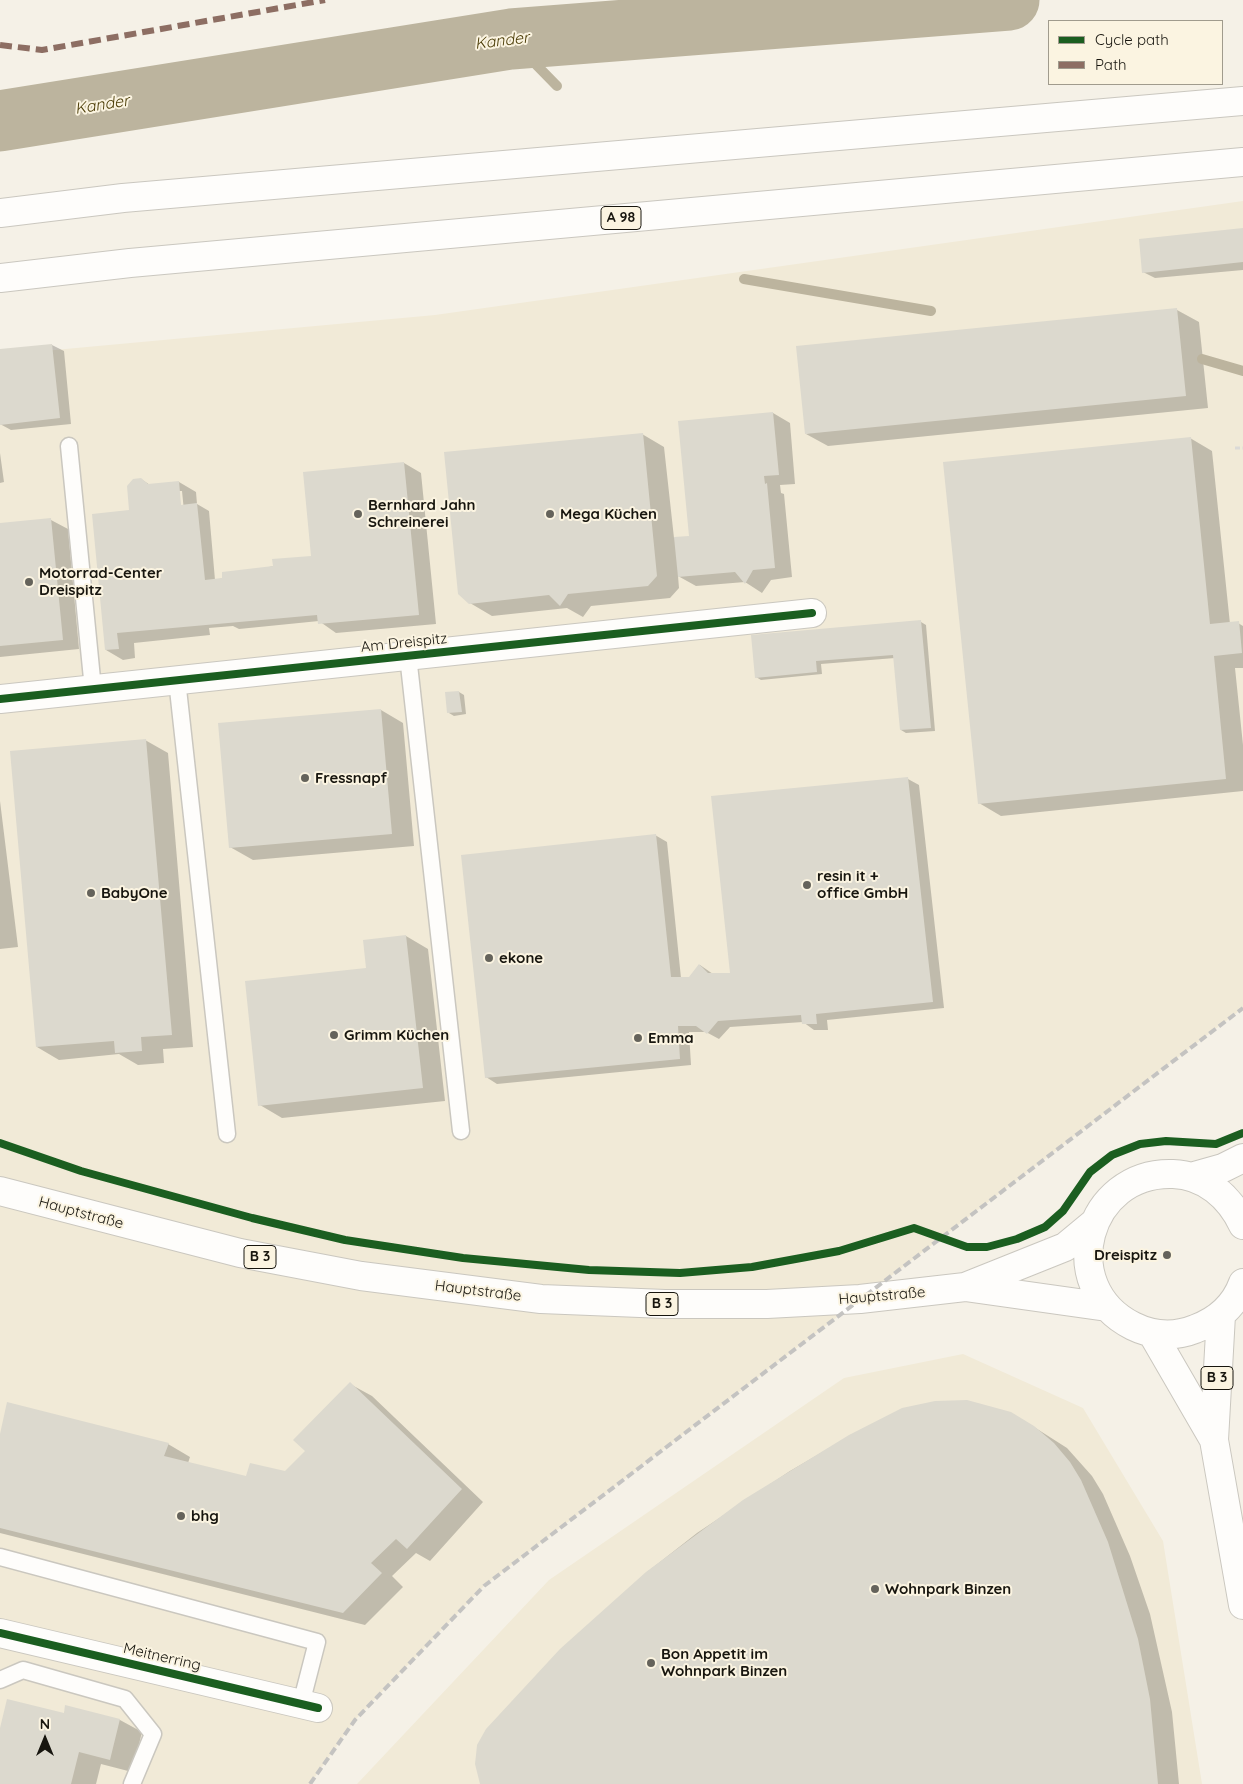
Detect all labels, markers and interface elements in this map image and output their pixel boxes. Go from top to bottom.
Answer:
legend [1048,20,1223,85]
water label: Kander [474,28,530,54]
text: Cycle path [1095,30,1169,49]
text: Path [1095,55,1127,74]
water label: Kander [74,91,130,119]
road number: A 98 [601,207,641,230]
place label: Bernhard Jahn Schreinerei [368,496,476,531]
place label: Mega Küchen [560,505,657,523]
marker: Bernhard Jahn Schreinerei [352,508,364,520]
marker: Mega Küchen [544,508,556,520]
place label: Motorrad-Center Dreispitz [39,564,162,599]
marker: Motorrad-Center Dreispitz [23,576,35,588]
street label: Am Dreispitz [360,630,448,656]
place label: Fressnapf [315,769,387,787]
marker: Fressnapf [299,772,311,784]
place label: resin it + office GmbH [817,867,908,902]
marker: resin it + office GmbH [801,879,813,891]
place label: BabyOne [101,884,168,902]
marker: BabyOne [85,887,97,899]
place label: ekone [499,949,543,967]
marker: ekone [483,952,495,964]
place label: Grimm Küchen [344,1026,449,1044]
marker: Grimm Küchen [328,1029,340,1041]
place label: Emma [648,1029,694,1047]
marker: Emma [632,1032,644,1044]
street label: Hauptstraße [37,1193,125,1233]
road number: B 3 [244,1246,276,1268]
place label: Dreispitz [1094,1246,1157,1264]
marker: Dreispitz [1161,1249,1173,1261]
street label: Hauptstraße [434,1277,522,1305]
street label: Hauptstraße [838,1283,926,1309]
road number: B 3 [646,1292,678,1316]
road number: B 3 [1201,1366,1233,1390]
place label: bhg [191,1507,219,1525]
marker: bhg [175,1510,187,1522]
place label: Wohnpark Binzen [885,1580,1011,1598]
marker: Wohnpark Binzen [869,1583,881,1595]
street label: Meitnerring [121,1639,203,1675]
place label: Bon Appetit im Wohnpark Binzen [661,1645,787,1680]
marker: Bon Appetit im Wohnpark Binzen [645,1657,657,1669]
north arrow [20,1714,70,1764]
text: N [40,1715,50,1733]

